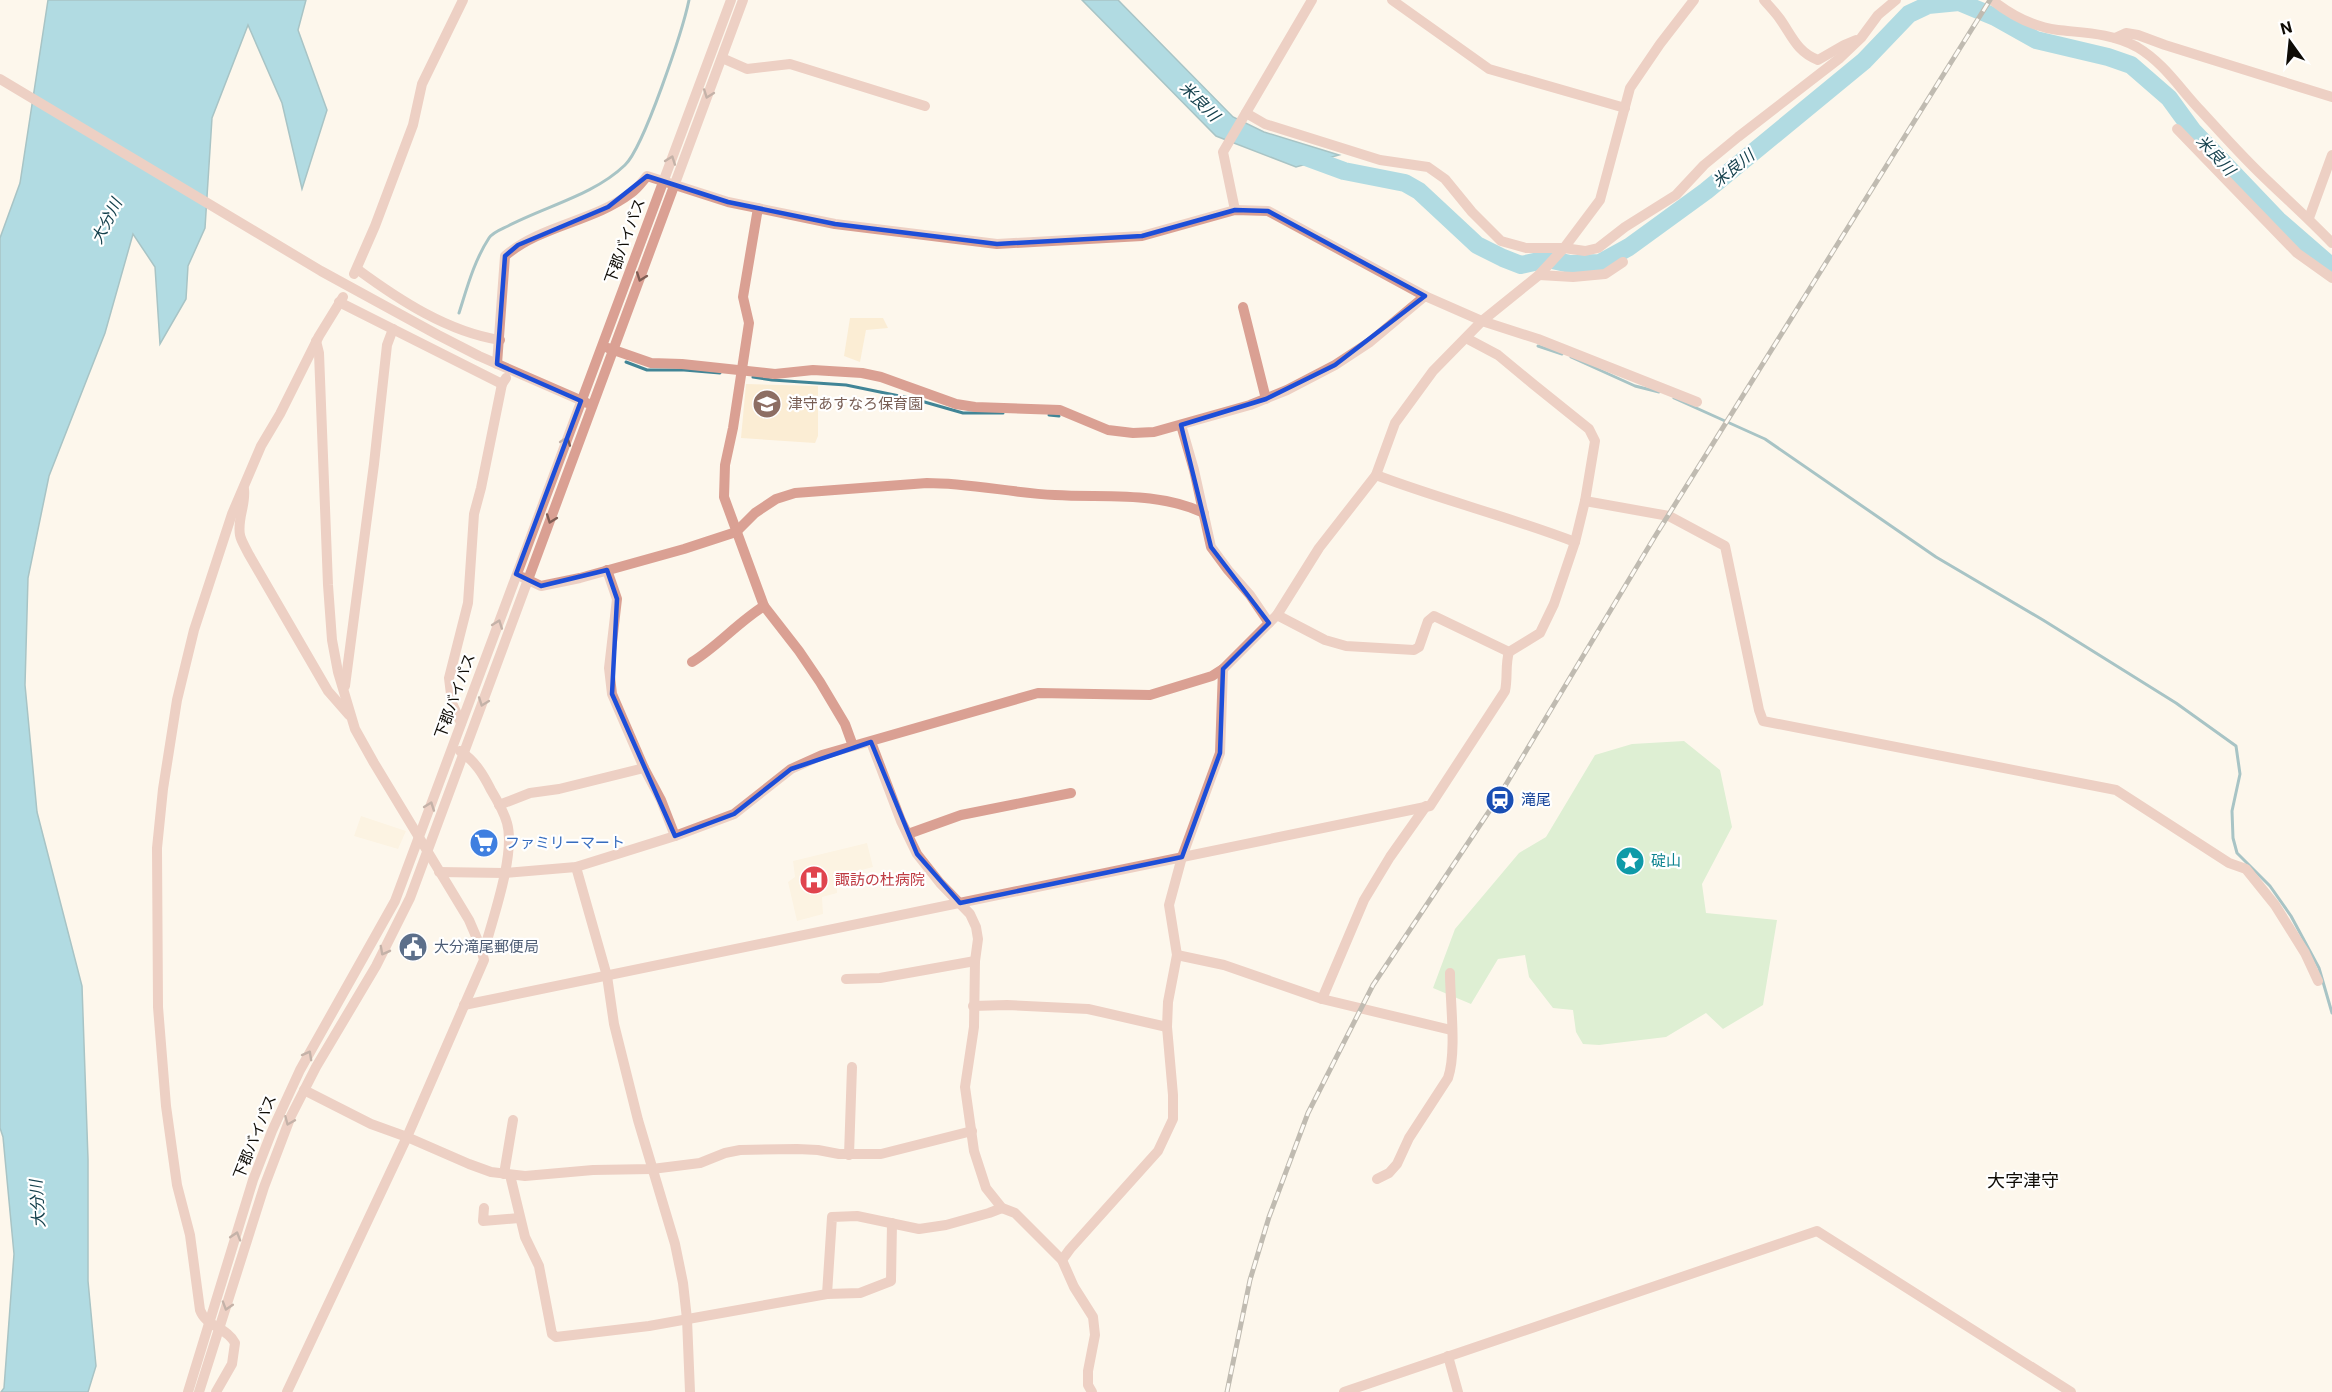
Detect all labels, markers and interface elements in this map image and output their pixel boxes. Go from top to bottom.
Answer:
north arrow [2260,12,2320,72]
text: N [2278,17,2294,39]
water label: 米良川 [1176,78,1225,126]
one-way arrow [703,88,716,99]
water label: 米良川 [2192,131,2240,181]
water label: 米良川 [1709,145,1759,191]
one-way arrow [664,155,676,166]
water label: 大分川 [87,194,127,247]
street label: 下郡バイパス [601,196,649,286]
one-way arrow [635,271,648,282]
school or university icon: 津守あすなろ保育園 [751,388,783,420]
place label: 津守あすなろ保育園 [788,395,923,413]
one-way arrow [559,436,571,447]
one-way arrow [545,513,558,524]
one-way arrow [491,619,503,630]
street label: 下郡バイパス [431,651,479,741]
one-way arrow [477,696,490,706]
station icon: 滝尾 [1484,784,1516,816]
place label: 滝尾 [1521,791,1551,809]
one-way arrow [422,802,435,812]
supermarket icon: ファミリーマート [468,827,500,859]
place label: ファミリーマート [505,834,625,852]
place icon: 碇山 [1614,845,1646,877]
place label: 碇山 [1651,852,1681,870]
hospital icon: 諏訪の杜病院 [798,864,830,896]
place label: 諏訪の杜病院 [835,871,925,889]
public building icon: 大分滝尾郵便局 [397,931,429,963]
place label: 大分滝尾郵便局 [434,938,539,956]
one-way arrow [380,945,391,955]
one-way arrow [301,1051,312,1061]
street label: 下郡バイパス [230,1092,280,1182]
one-way arrow [284,1115,296,1126]
district label: 大字津守 [1987,1170,2059,1191]
water label: 大分川 [26,1177,49,1229]
one-way arrow [229,1231,241,1242]
one-way arrow [222,1300,234,1311]

